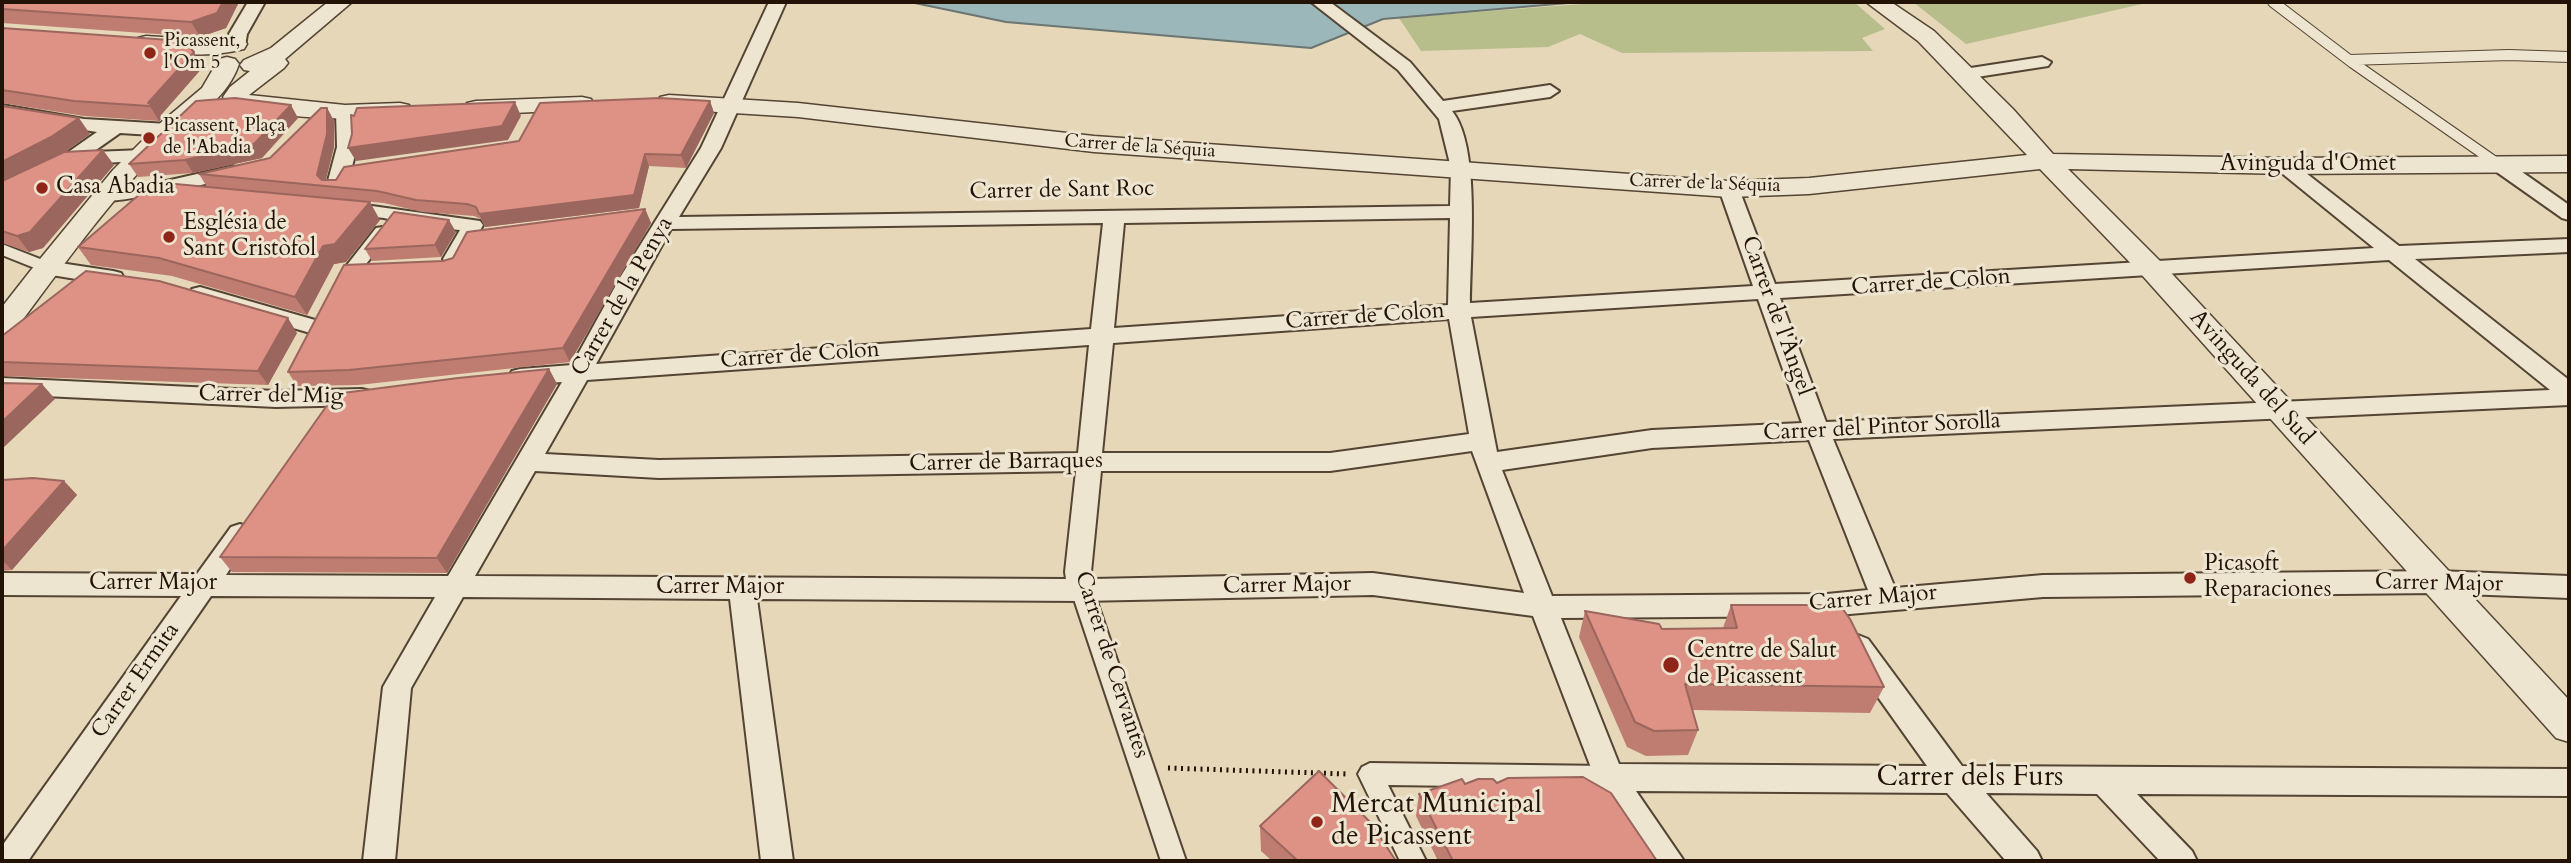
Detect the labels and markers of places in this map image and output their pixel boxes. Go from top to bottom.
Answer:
place label: Picassent, l'Om 5 [164,31,240,75]
marker: Picassent, l'Om 5 [142,45,158,61]
place label: Picassent, Plaça de l'Abadia [163,116,286,160]
marker: Picassent, Plaça de l'Abadia [141,130,157,146]
place label: Casa Abadia [56,174,175,202]
marker: Casa Abadia [34,180,50,196]
place label: Església de Sant Cristòfol [183,210,316,264]
marker: Església de Sant Cristòfol [161,229,177,245]
place label: Picasoft Reparaciones [2204,551,2331,605]
marker: Picasoft Reparaciones [2182,570,2198,586]
place label: Centre de Salut de Picassent [1687,638,1836,692]
marker: Centre de Salut de Picassent [1661,655,1681,675]
place label: Mercat Municipal de Picassent [1331,789,1542,855]
marker: Mercat Municipal de Picassent [1309,814,1325,830]

